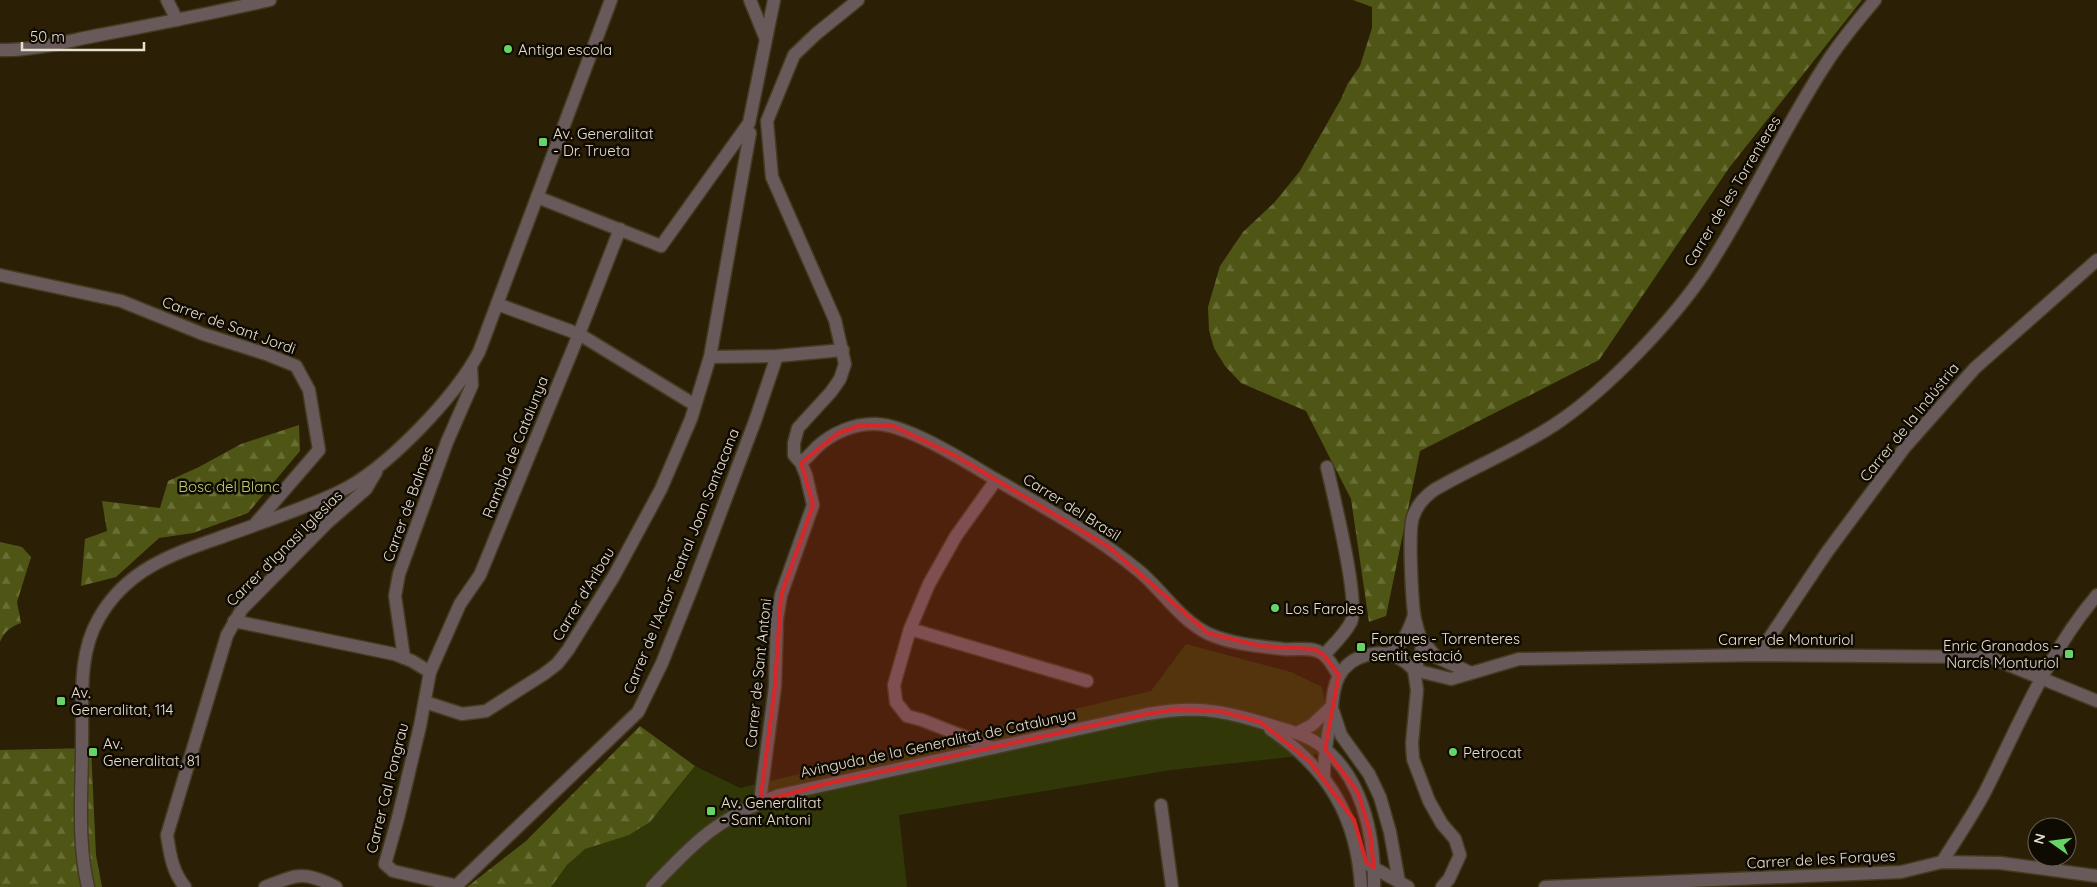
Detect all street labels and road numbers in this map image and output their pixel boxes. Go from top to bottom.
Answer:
street label: Carrer de les Torrenteres [1680,112,1784,270]
street label: Carrer de Sant Jordi [160,292,298,358]
street label: Carrer de la Indústria [1855,359,1963,485]
street label: Rambla de Catalunya [478,373,552,521]
street label: Carrer de l'Actor Teatral Joan Santacana [619,426,743,696]
street label: Carrer de Balmes [378,444,438,564]
street label: Carrer del Brasil [1020,469,1124,545]
street label: Carrer d'Ignasi Iglesias [222,486,346,610]
street label: Carrer d'Aribau [548,544,618,644]
street label: Carrer de Sant Antoni [741,598,775,748]
street label: Carrer de Monturiol [1718,630,1854,649]
street label: Avinguda de la Generalitat de Catalunya [799,704,1077,782]
street label: Carrer Cal Pongrau [362,721,412,855]
street label: Carrer de les Forques [1746,846,1896,872]

